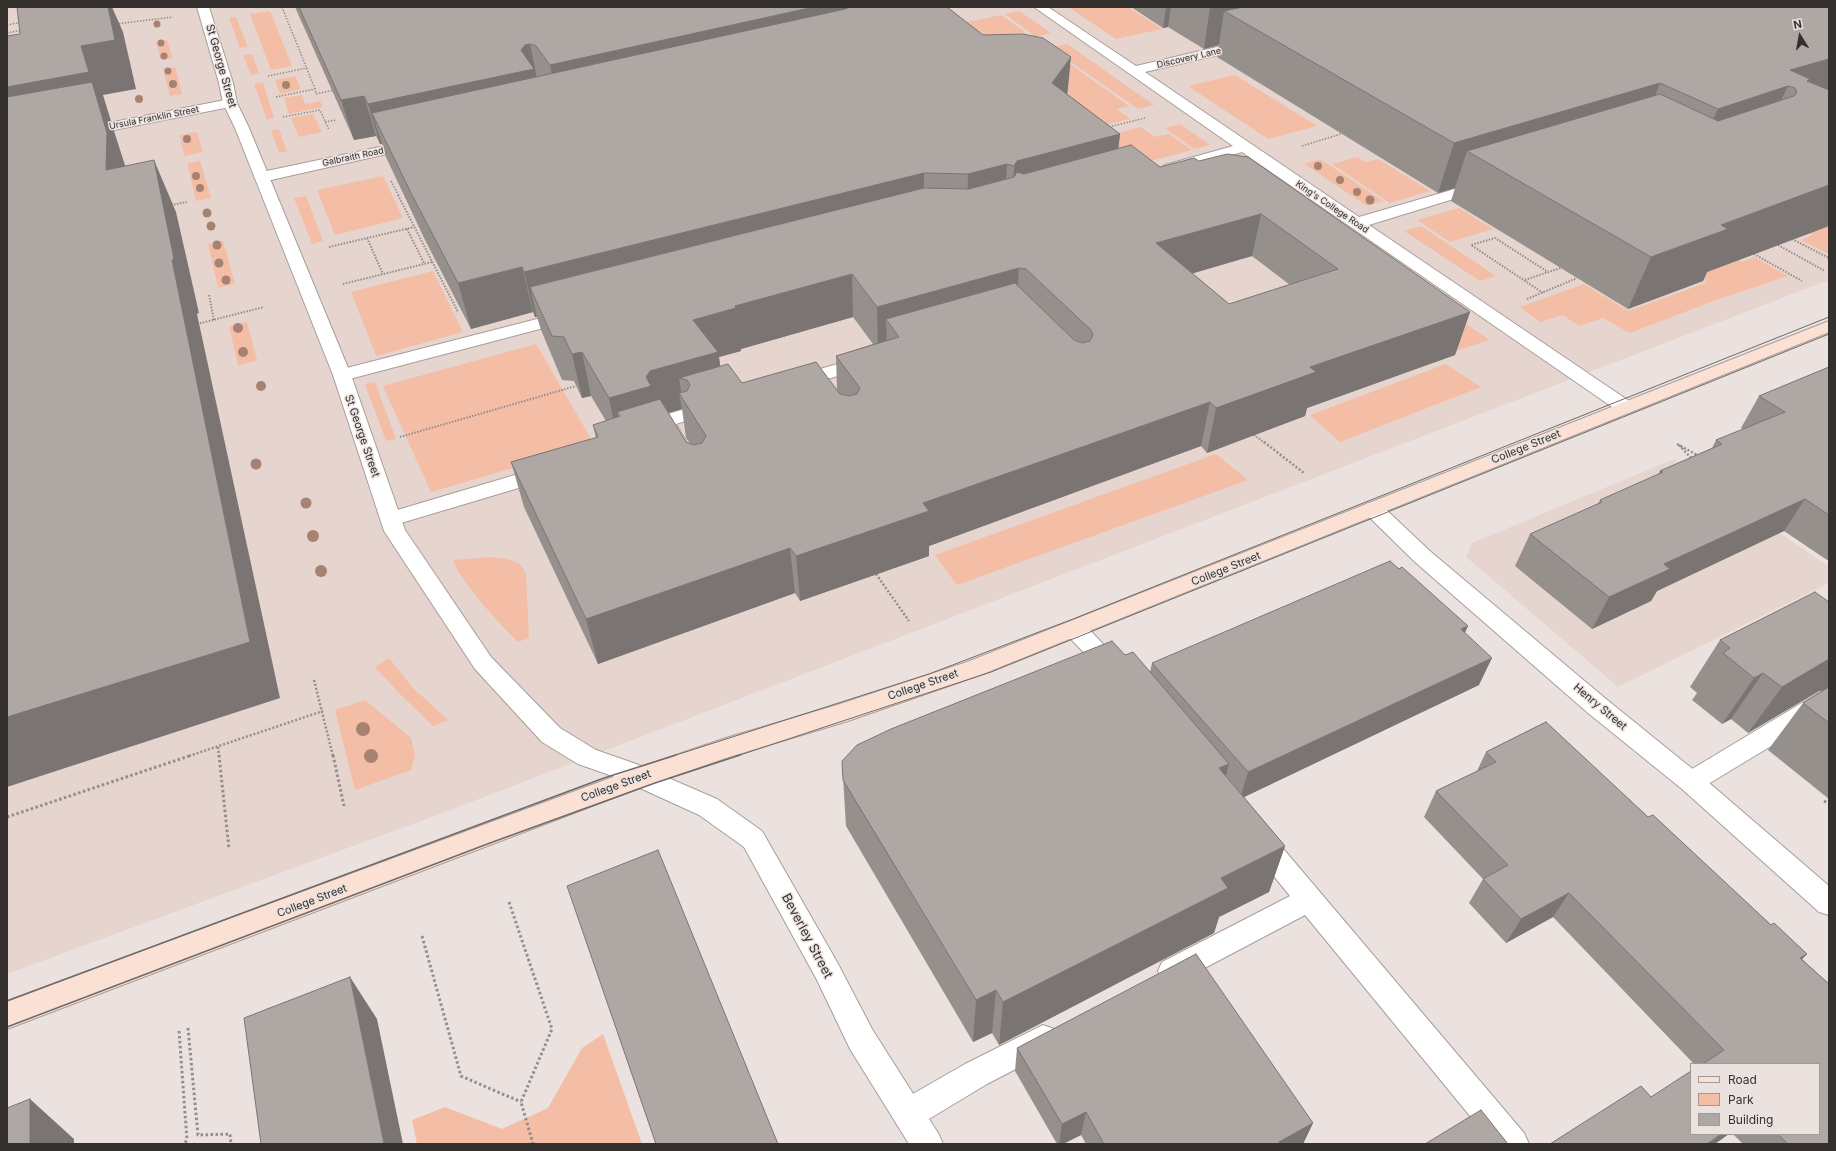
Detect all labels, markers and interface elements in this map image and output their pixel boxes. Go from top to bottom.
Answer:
north arrow [1780,16,1820,56]
text: N [1792,17,1803,32]
street label: St George Street [203,23,239,109]
street label: Discovery Lane [1156,45,1222,71]
street label: Ursula Franklin Street [108,104,200,132]
street label: Galbraith Road [321,145,385,169]
street label: King's College Road [1293,179,1371,235]
street label: St George Street [342,393,382,479]
street label: College Street [1489,427,1563,467]
street label: College Street [1189,549,1263,589]
street label: College Street [886,667,960,703]
street label: Henry Street [1571,681,1629,733]
street label: College Street [579,767,653,805]
street label: College Street [275,882,349,920]
street label: Beverley Street [778,891,836,981]
legend [1690,1063,1820,1135]
text: Road [1728,1072,1757,1087]
text: Park [1728,1092,1754,1107]
text: Building [1728,1112,1773,1127]

